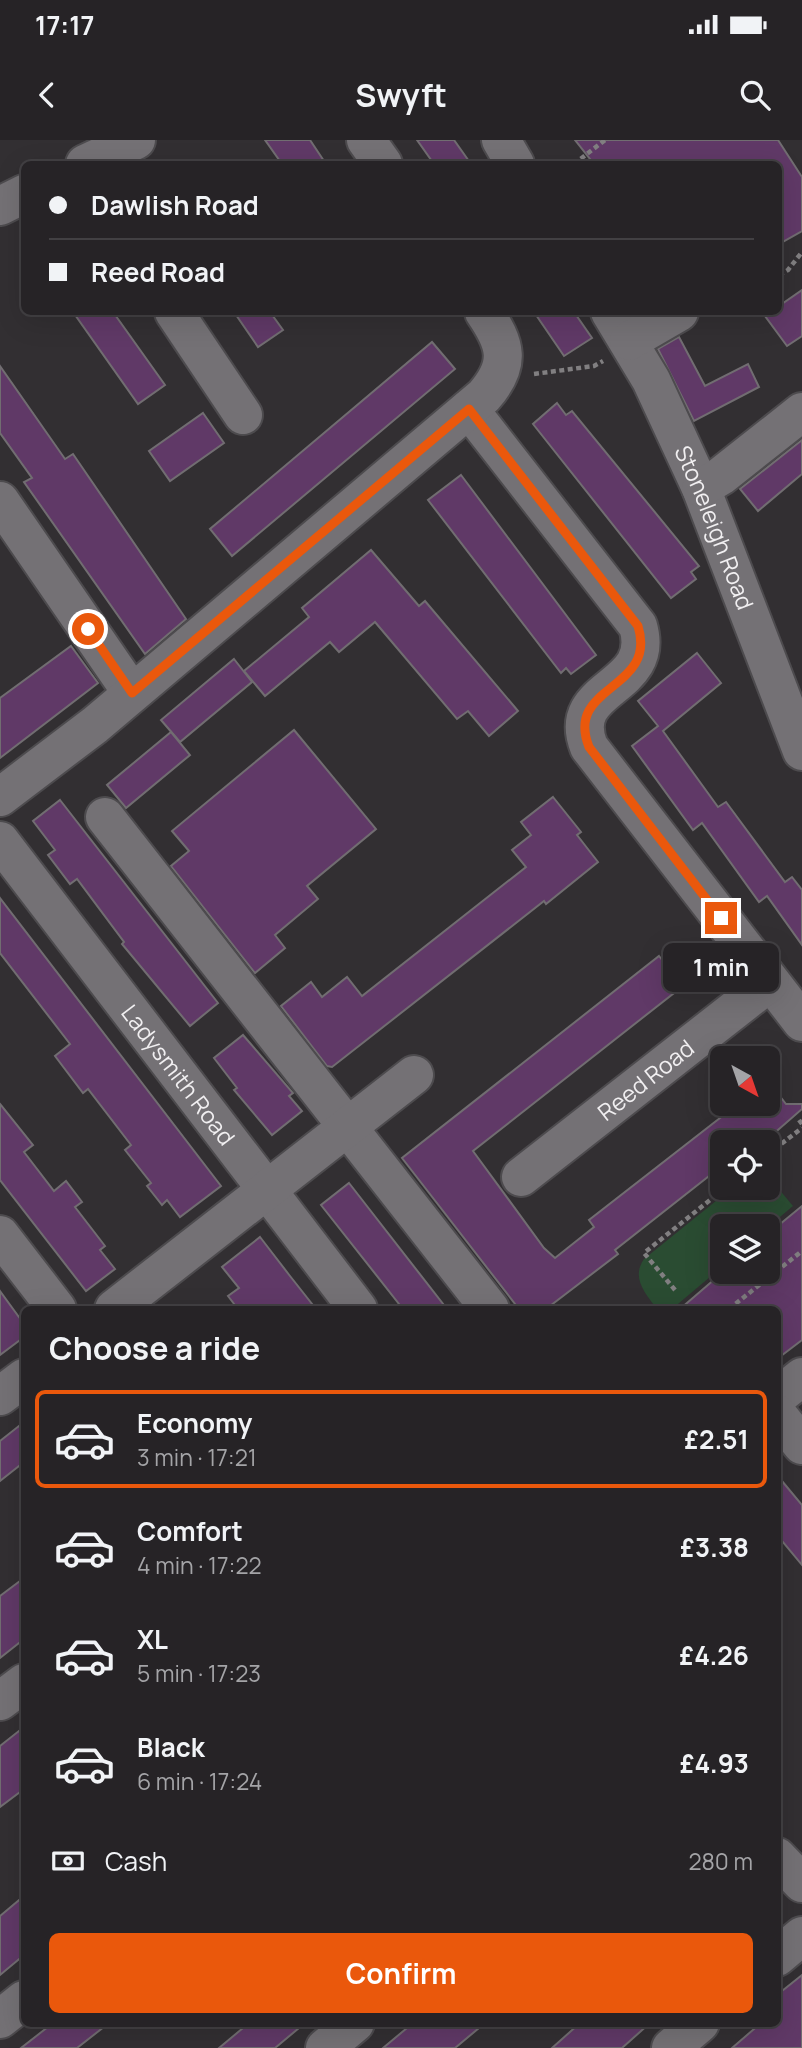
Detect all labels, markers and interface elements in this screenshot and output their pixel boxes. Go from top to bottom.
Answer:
text: 17:17 [35,7,94,43]
text: Swyft [355,73,447,117]
icon: back [28,76,66,114]
icon: search [736,76,774,114]
text: Dawlish Road [91,187,259,223]
text: Reed Road [91,254,225,290]
street label: Stoneleigh Road [667,440,762,614]
route start [72,613,104,645]
route end [705,902,737,934]
callout: 1 min [663,942,779,992]
text: 1 min [693,951,749,983]
street label: Ladysmith Road [114,998,243,1151]
street label: Reed Road [591,1032,700,1127]
north arrow [710,1046,780,1116]
map controls [710,1046,780,1284]
button: locate [710,1130,780,1200]
button: layers [710,1214,780,1284]
text: Choose a ride [49,1326,260,1370]
text: Economy [137,1405,252,1441]
icon: car [53,1408,116,1471]
text: £2.51 [684,1421,749,1457]
text: 3 min · 17:21 [137,1441,257,1473]
text: Comfort [137,1513,243,1549]
icon: car [53,1516,116,1579]
text: £3.38 [680,1529,749,1565]
text: 4 min · 17:22 [137,1549,262,1581]
text: XL [137,1621,168,1657]
icon: car [53,1624,116,1687]
text: £4.26 [679,1637,749,1673]
text: 5 min · 17:23 [137,1657,261,1689]
text: Black [137,1729,205,1765]
icon: car [53,1732,116,1795]
text: £4.93 [680,1745,749,1781]
text: 6 min · 17:24 [137,1765,262,1797]
icon: cash [49,1842,87,1880]
text: Cash [105,1843,167,1879]
text: 280 m [688,1845,753,1877]
button: Confirm [49,1933,753,2013]

